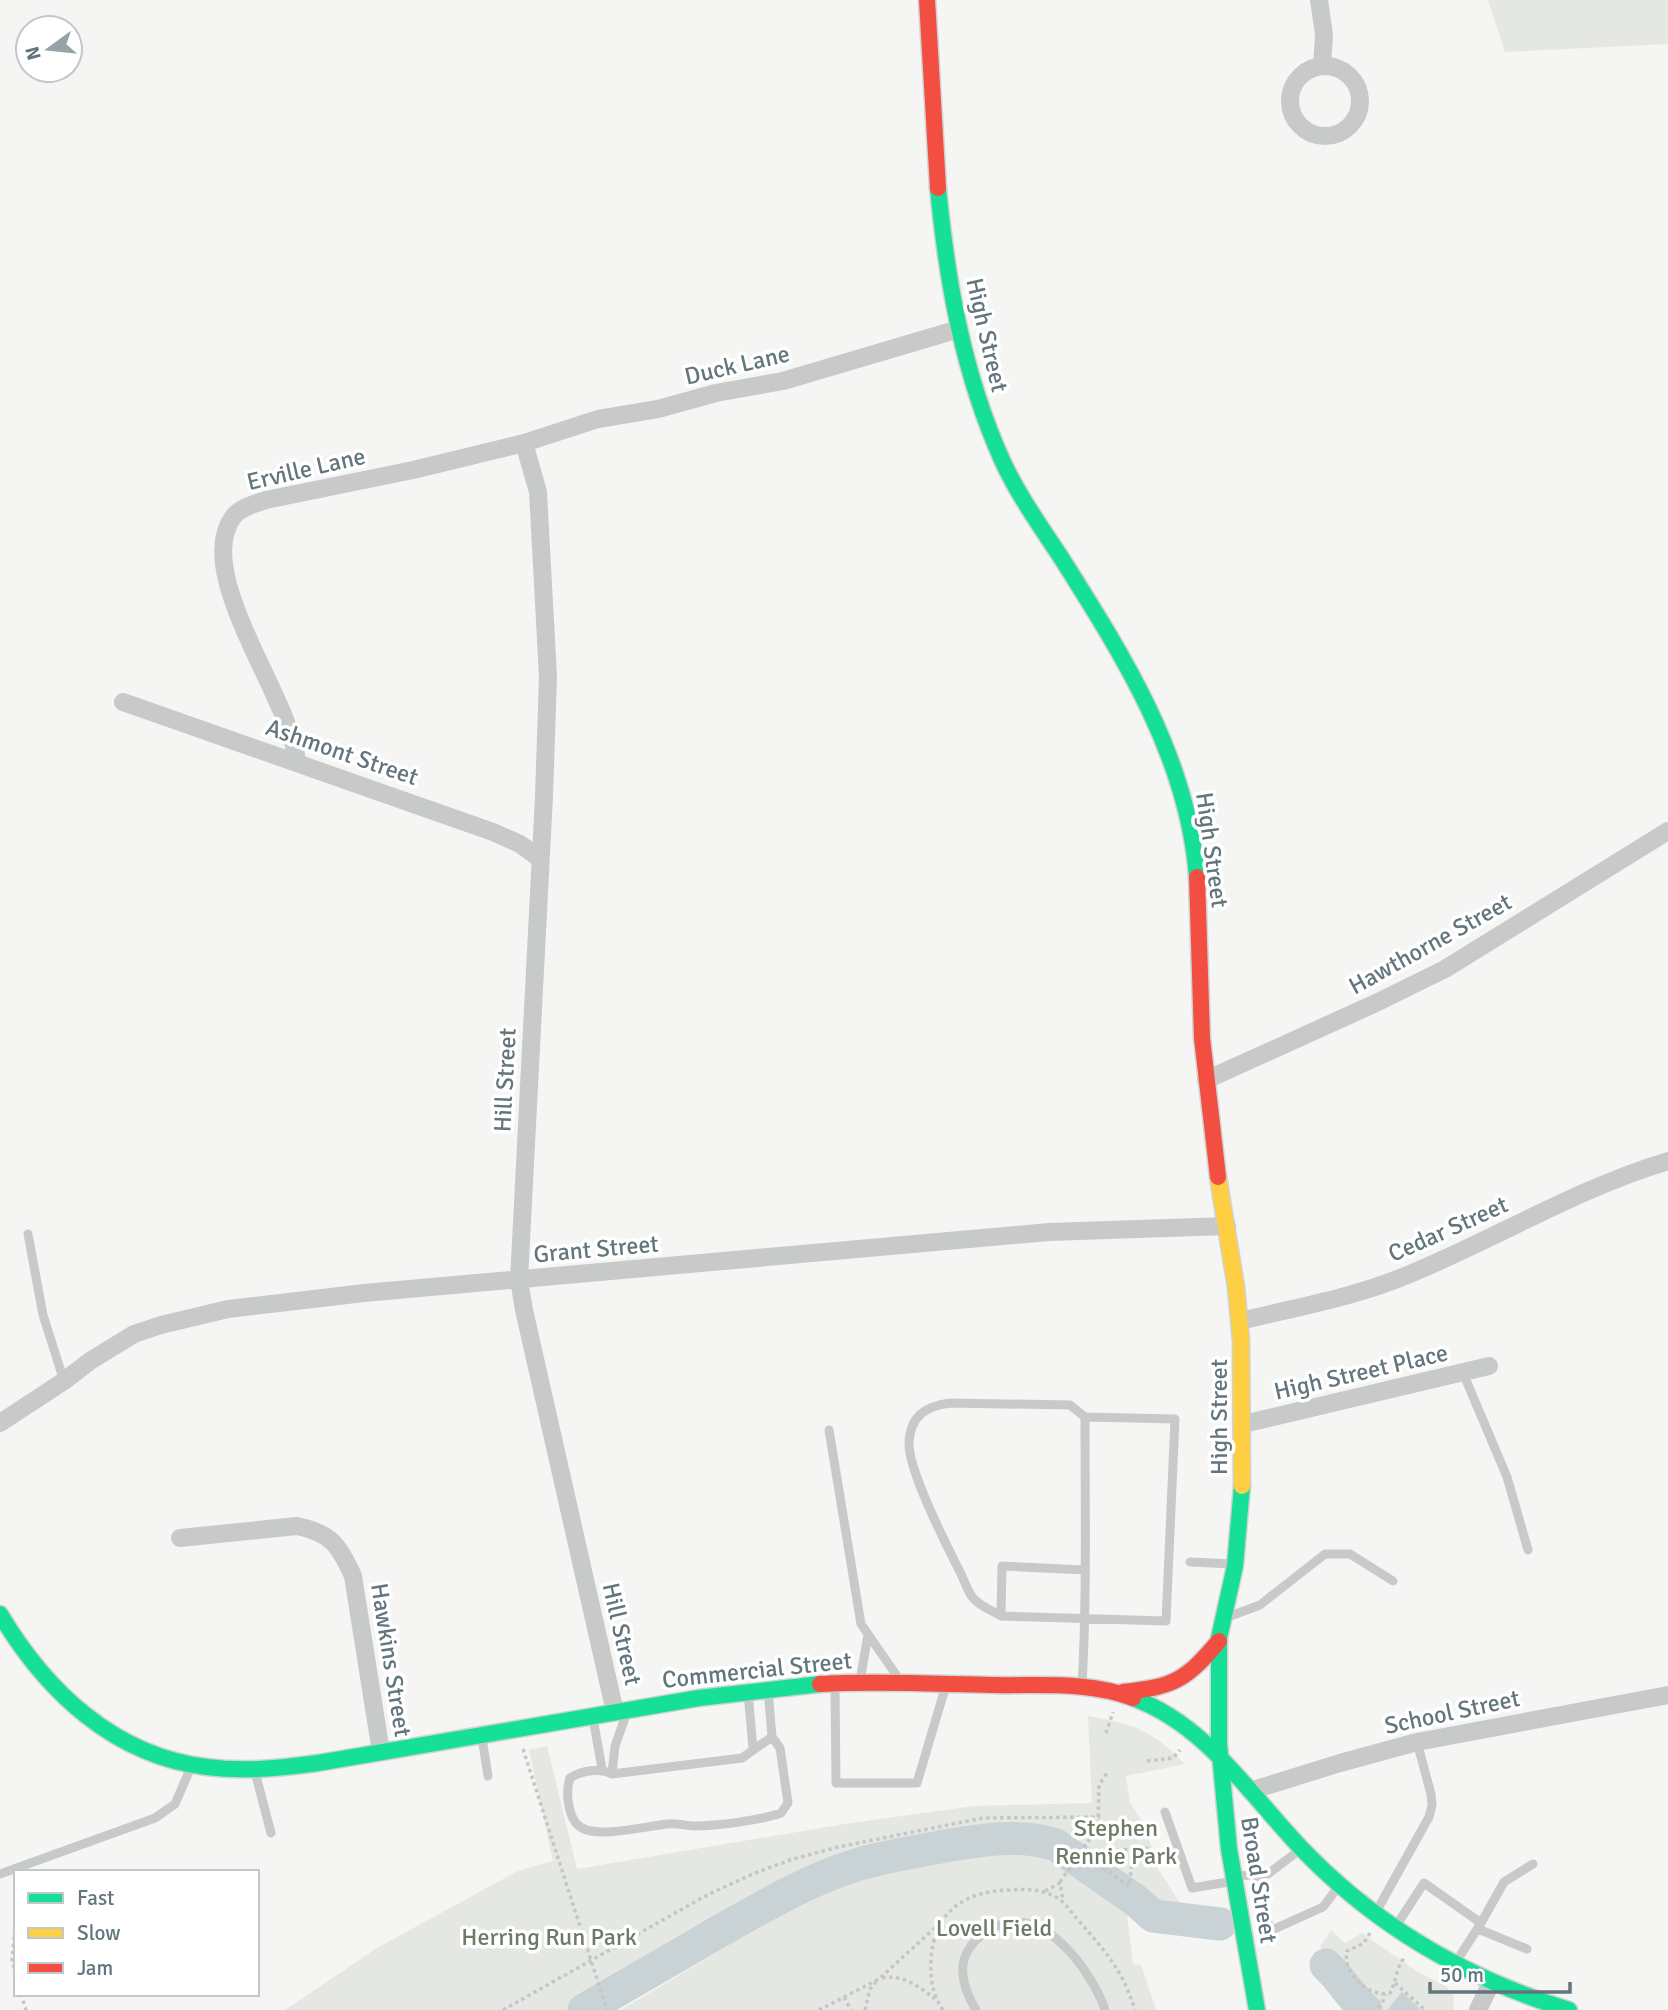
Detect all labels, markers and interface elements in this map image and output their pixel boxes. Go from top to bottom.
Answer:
north arrow [14,14,84,84]
text: N [20,44,47,63]
street label: High Street [959,275,1015,395]
street label: Duck Lane [682,338,792,392]
street label: Erville Lane [244,441,368,497]
street label: Ashmont Street [262,712,422,792]
street label: High Street [1189,790,1235,910]
street label: Hawthorne Street [1343,887,1517,1001]
street label: Hill Street [487,1027,523,1133]
street label: Cedar Street [1383,1189,1513,1269]
street label: Grant Street [532,1229,660,1269]
street label: High Street Place [1271,1337,1451,1407]
street label: High Street [1204,1359,1234,1475]
street label: Hill Street [596,1580,648,1688]
street label: Hawkins Street [364,1581,418,1739]
street label: Commercial Street [661,1645,853,1695]
street label: School Street [1382,1683,1522,1741]
park label: Stephen Rennie Park [1055,1813,1177,1871]
street label: Broad Street [1234,1815,1284,1945]
legend [14,1870,259,1996]
text: Fast [77,1885,114,1911]
park label: Lovell Field [936,1913,1052,1943]
text: Slow [77,1920,121,1946]
park label: Herring Run Park [461,1922,637,1952]
scale bar [1430,1951,1570,1995]
text: Jam [77,1955,113,1981]
text: 50 m [1440,1962,1484,1988]

